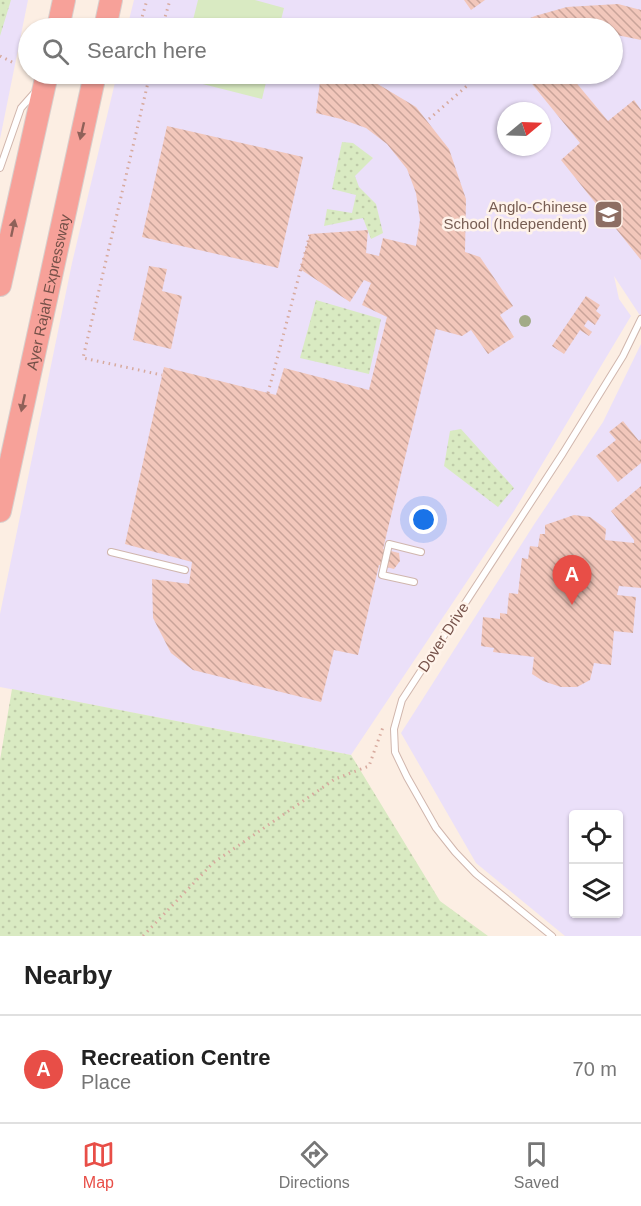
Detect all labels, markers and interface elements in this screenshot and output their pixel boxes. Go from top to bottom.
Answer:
search box [18,18,623,84]
icon: search [39,35,72,68]
text: Search here [87,38,207,63]
north arrow [497,102,551,156]
one-way arrow [76,121,86,140]
place label: Anglo-Chinese School (Independent) [444,198,587,232]
school or university icon: Anglo-Chinese School (Independent) [592,199,624,231]
street label: Ayer Rajah Expressway [22,212,73,372]
one-way arrow [8,218,18,237]
one-way arrow [18,394,27,413]
your location [409,505,438,534]
pin: A [552,556,592,605]
street label: Dover Drive [414,599,472,675]
map controls [569,810,623,918]
button: locate [569,810,623,864]
button: layers [569,864,623,918]
text: Nearby [24,960,112,990]
text: Recreation Centre [81,1045,271,1070]
text: A [36,1058,51,1080]
text: 70 m [573,1058,617,1080]
text: Place [81,1071,131,1093]
tab: Map [82,1138,115,1192]
tab: Directions [279,1138,350,1192]
tab: Saved [514,1138,559,1192]

